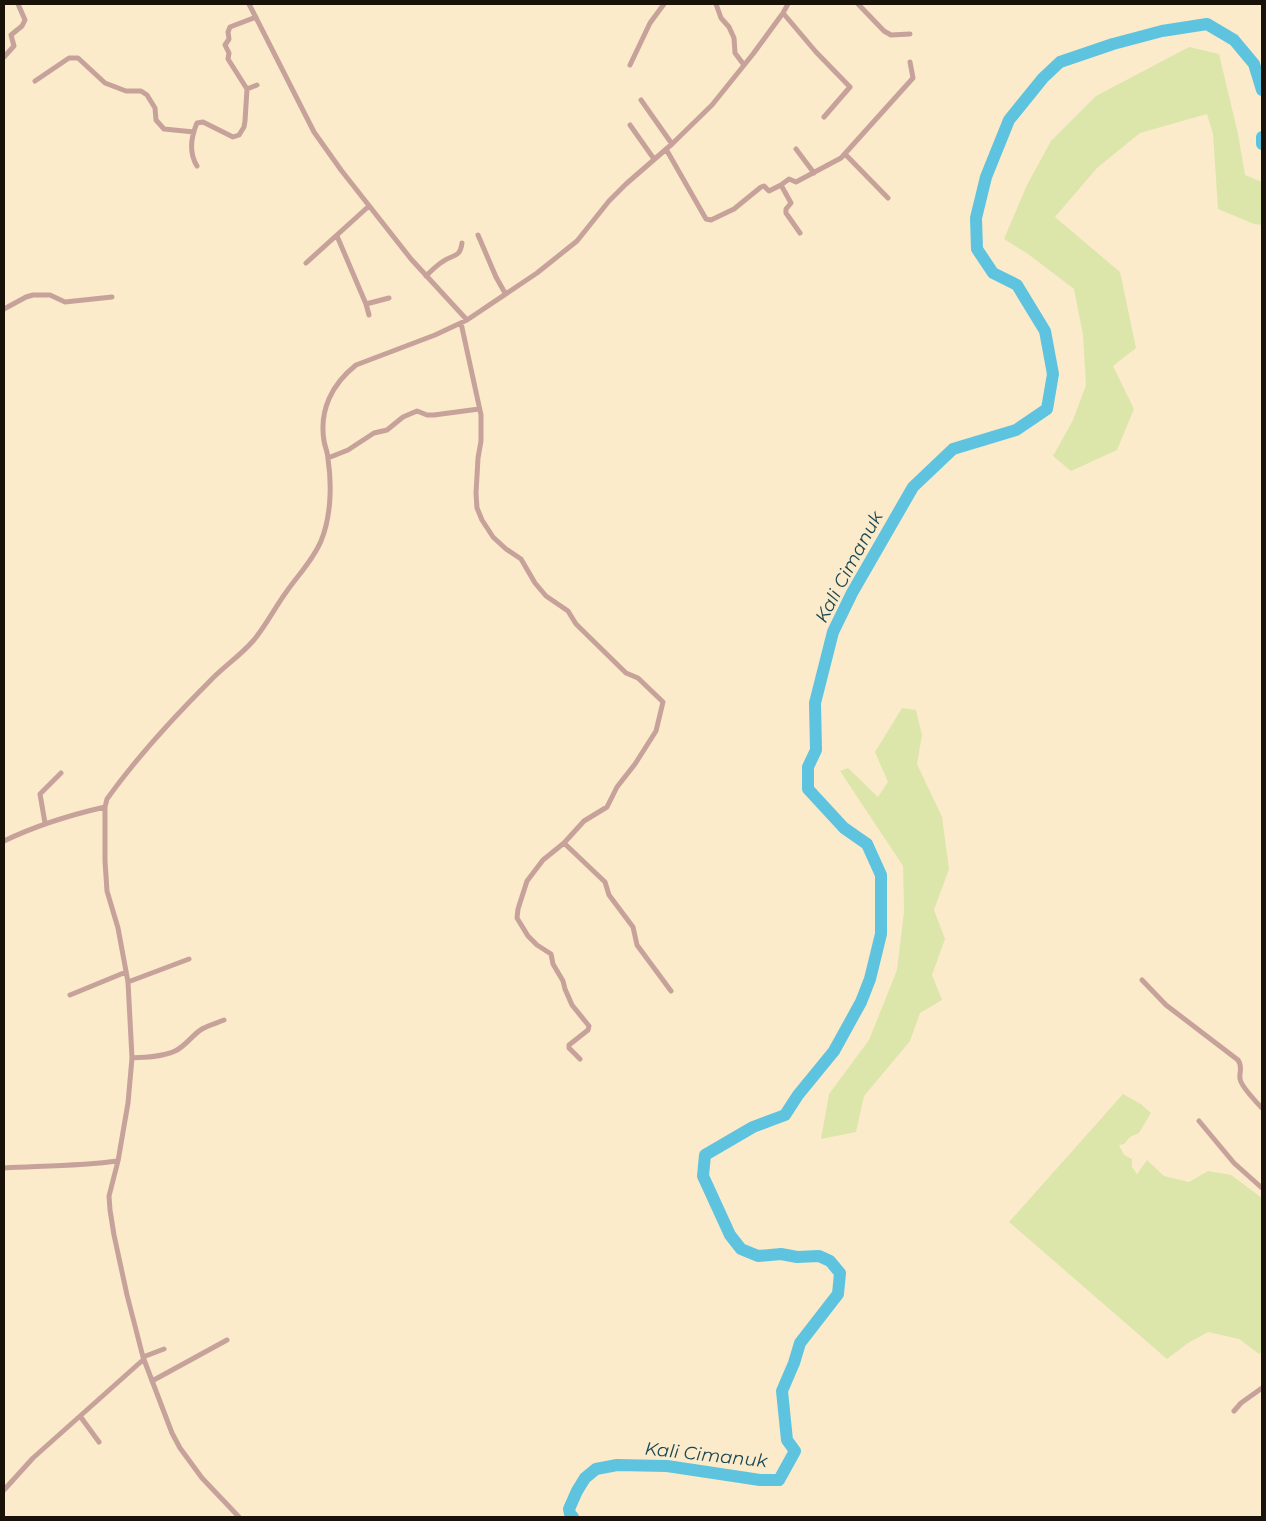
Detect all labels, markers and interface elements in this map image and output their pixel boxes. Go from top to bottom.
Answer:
water label: Kali Cimanuk [810,506,888,626]
water label: Kali Cimanuk [644,1438,770,1473]

